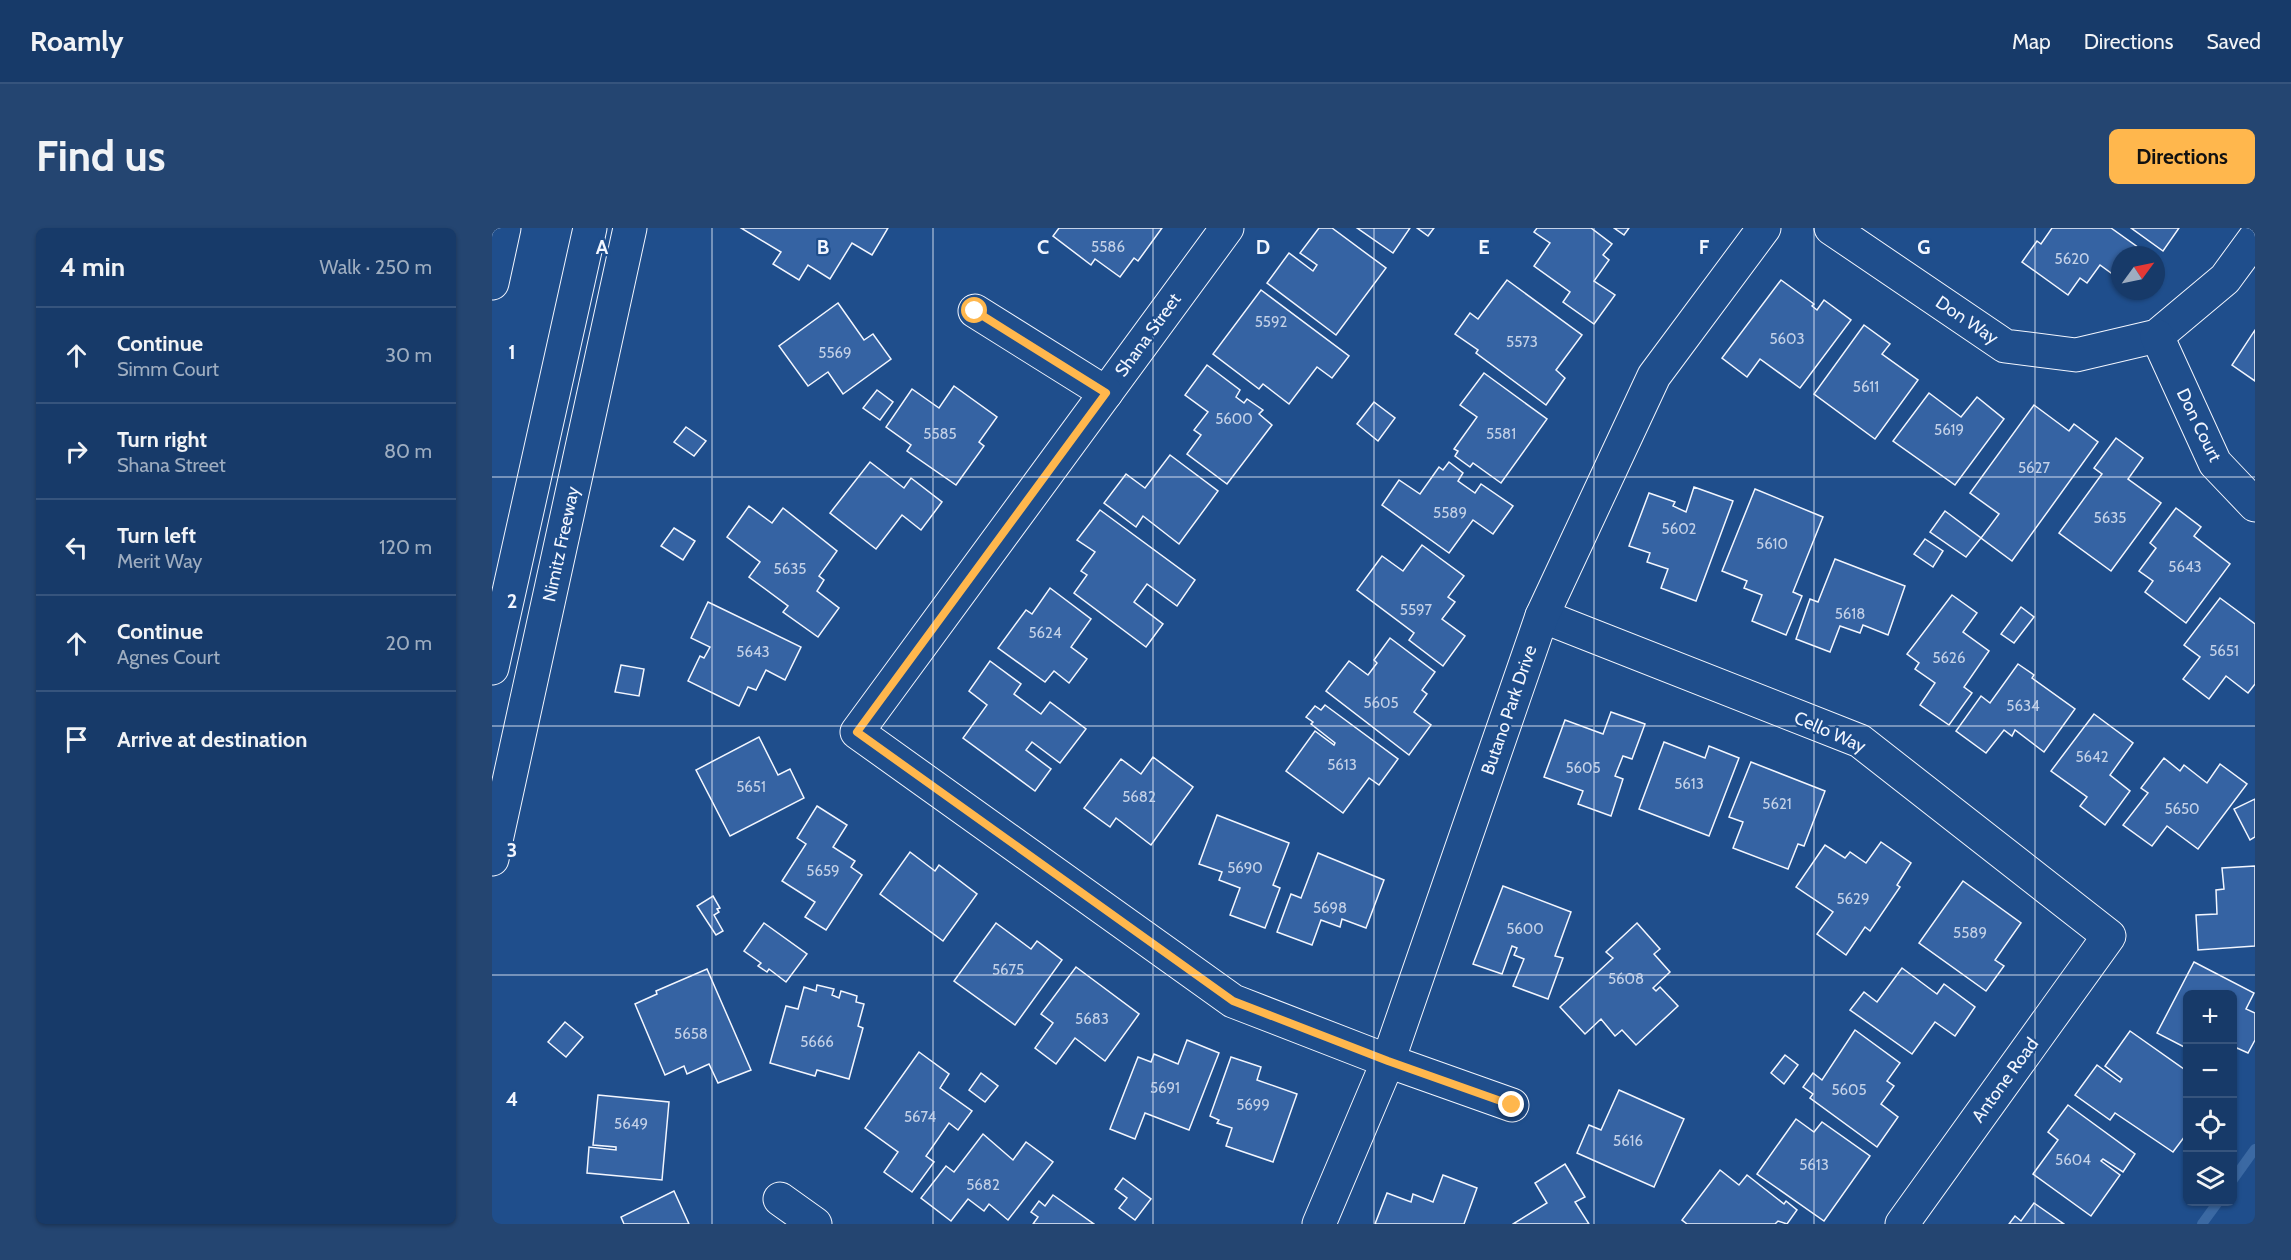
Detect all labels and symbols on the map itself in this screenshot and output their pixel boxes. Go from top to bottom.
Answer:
text: A [596,235,609,259]
text: B [817,235,829,259]
text: C [1037,235,1049,259]
text: D [1256,235,1270,259]
text: E [1478,235,1490,259]
text: F [1699,235,1710,259]
text: G [1917,235,1931,259]
house number: 5586 [1091,238,1125,256]
north arrow [2111,246,2165,300]
house number: 5620 [2055,250,2089,268]
street label: Shana Street [1110,289,1186,381]
street label: Don Way [1932,291,2002,349]
route start [961,297,987,323]
house number: 5592 [1255,313,1287,331]
house number: 5603 [1769,330,1805,348]
house number: 5573 [1506,333,1538,351]
text: 1 [508,340,516,364]
house number: 5569 [818,344,852,362]
house number: 5611 [1853,378,1879,396]
street label: Don Court [2172,385,2226,465]
house number: 5600 [1215,410,1253,428]
house number: 5619 [1934,421,1964,439]
house number: 5585 [923,425,957,443]
house number: 5581 [1486,425,1516,443]
house number: 5627 [2018,459,2050,477]
street label: Nimitz Freeway [538,484,584,604]
house number: 5589 [1433,504,1467,522]
house number: 5635 [2094,509,2126,527]
house number: 5602 [1662,520,1697,538]
house number: 5610 [1756,535,1788,553]
house number: 5643 [2168,558,2202,576]
house number: 5635 [774,560,806,578]
text: 2 [507,589,517,613]
house number: 5597 [1400,601,1433,619]
house number: 5618 [1835,605,1865,623]
house number: 5624 [1028,624,1062,642]
street label: Butano Park Drive [1477,642,1541,778]
house number: 5651 [2209,642,2239,660]
house number: 5643 [736,643,770,661]
house number: 5626 [1932,649,1966,667]
house number: 5605 [1363,694,1399,712]
house number: 5634 [2006,697,2040,715]
street label: Cello Way [1791,706,1869,758]
house number: 5642 [2075,748,2109,766]
house number: 5613 [1327,756,1357,774]
house number: 5605 [1565,759,1601,777]
house number: 5613 [1674,775,1704,793]
house number: 5651 [736,778,766,796]
house number: 5682 [1122,788,1156,806]
house number: 5621 [1762,795,1792,813]
house number: 5650 [2164,800,2200,818]
text: 3 [507,838,517,862]
house number: 5690 [1227,859,1263,877]
house number: 5659 [806,862,840,880]
house number: 5629 [1836,890,1870,908]
house number: 5698 [1313,899,1347,917]
house number: 5600 [1506,920,1544,938]
house number: 5589 [1953,924,1987,942]
house number: 5675 [992,961,1024,979]
house number: 5608 [1608,970,1644,988]
house number: 5683 [1075,1010,1109,1028]
house number: 5658 [674,1025,708,1043]
house number: 5666 [800,1033,834,1051]
street label: Antone Road [1967,1033,2043,1127]
house number: 5691 [1150,1079,1180,1097]
house number: 5605 [1831,1081,1867,1099]
text: 4 [506,1087,518,1111]
route end [1498,1091,1524,1117]
house number: 5699 [1236,1096,1270,1114]
house number: 5674 [904,1108,936,1126]
house number: 5649 [614,1115,648,1133]
house number: 5616 [1613,1132,1643,1150]
house number: 5604 [2055,1151,2091,1169]
house number: 5613 [1799,1156,1829,1174]
house number: 5682 [966,1176,1000,1194]

